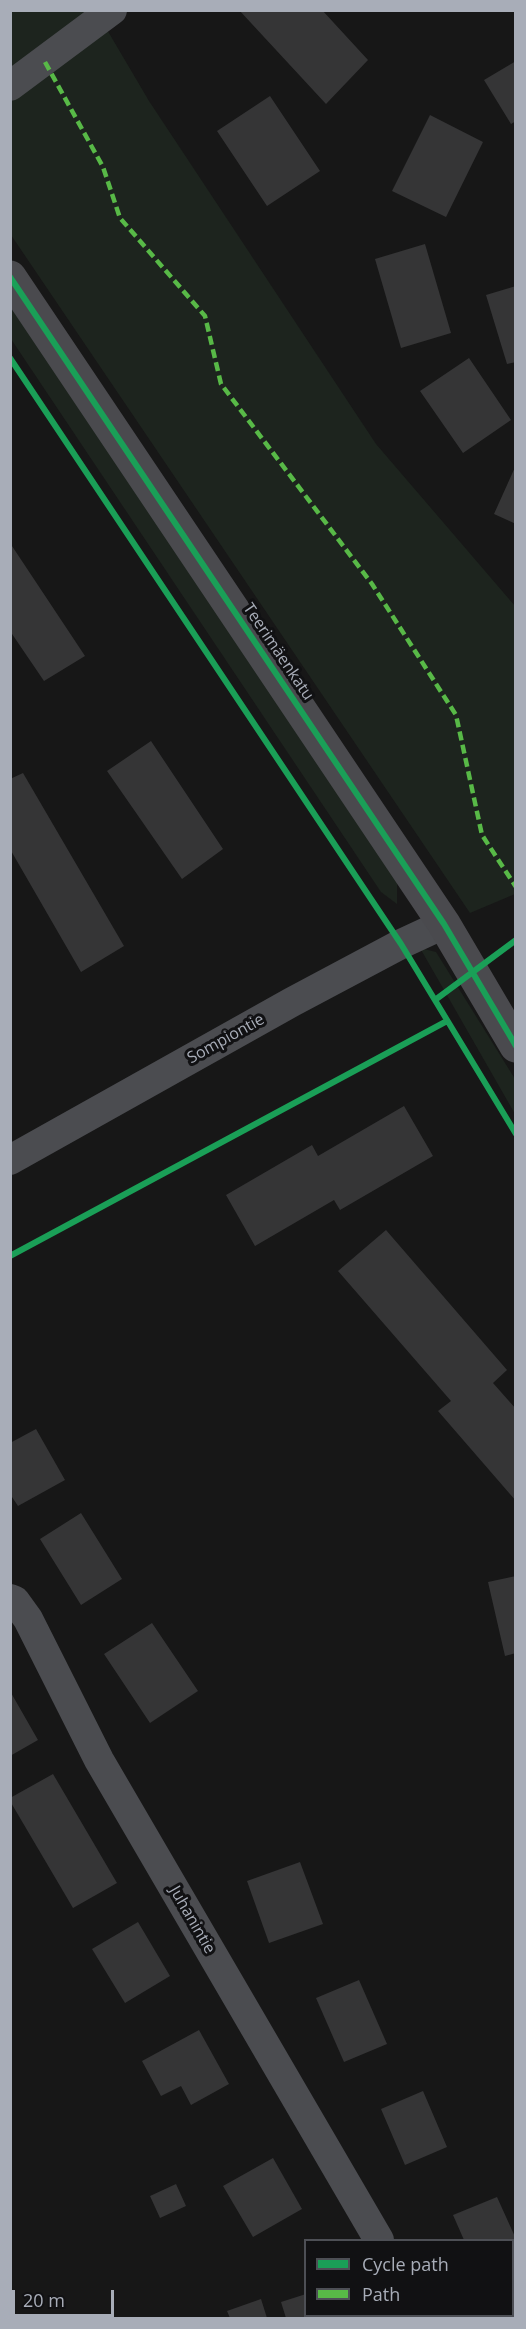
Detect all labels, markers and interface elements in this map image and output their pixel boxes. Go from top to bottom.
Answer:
street label: Teerimäenkatu [239,600,317,704]
street label: Sompiontie [184,1010,268,1068]
street label: Juhanintie [165,1883,219,1957]
legend [304,2239,514,2317]
text: Cycle path [362,2252,449,2276]
scale bar [15,2278,117,2316]
text: Path [362,2282,400,2306]
text: 20 m [23,2288,65,2312]

